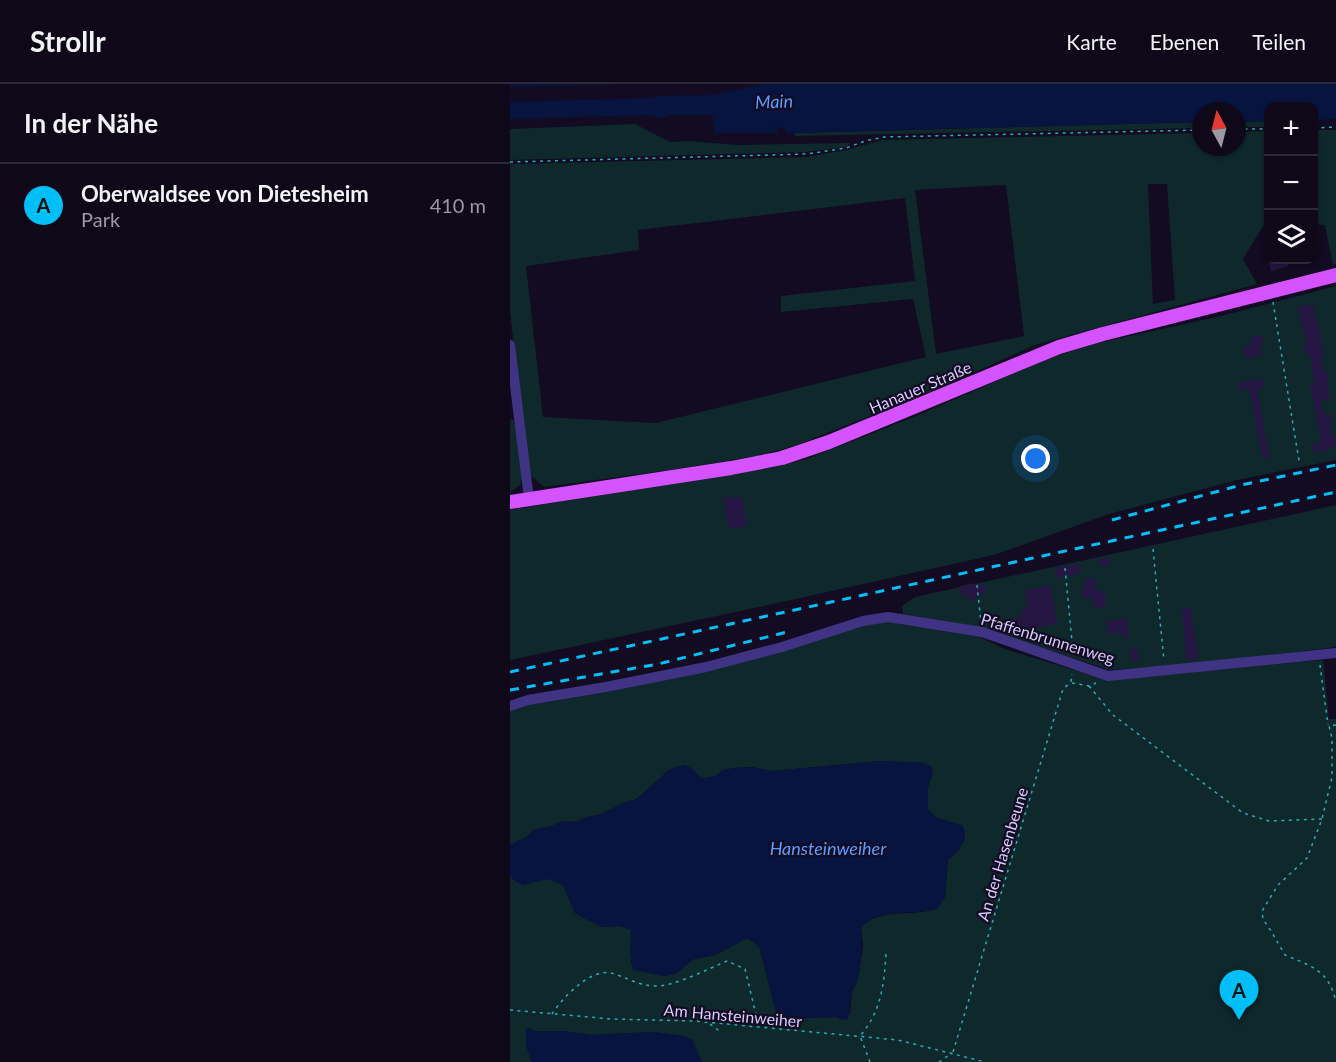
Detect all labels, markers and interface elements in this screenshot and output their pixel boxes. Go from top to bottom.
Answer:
text: Strollr [30,24,106,58]
text: Karte [1066,29,1117,54]
text: Ebenen [1150,29,1219,54]
text: Teilen [1252,29,1306,54]
water label: Main [755,89,793,113]
north arrow [1192,102,1246,156]
map controls [1264,102,1318,264]
button: + [1264,102,1318,156]
text: In der Nähe [24,107,158,139]
button: − [1264,156,1318,210]
text: Oberwaldsee von Dietesheim [81,180,369,207]
text: A [37,193,50,217]
text: 410 m [430,193,486,217]
text: Park [81,207,120,231]
button: layers [1264,210,1318,264]
street label: Hanauer Straße [866,357,974,417]
your location [1021,444,1050,473]
street label: Pfaffenbrunnenweg [979,609,1117,667]
street label: An der Hasenbeune [973,785,1031,923]
water label: Hansteinweiher [770,837,887,859]
pin: A [1220,970,1258,1020]
street label: Am Hansteinweiher [663,999,803,1031]

